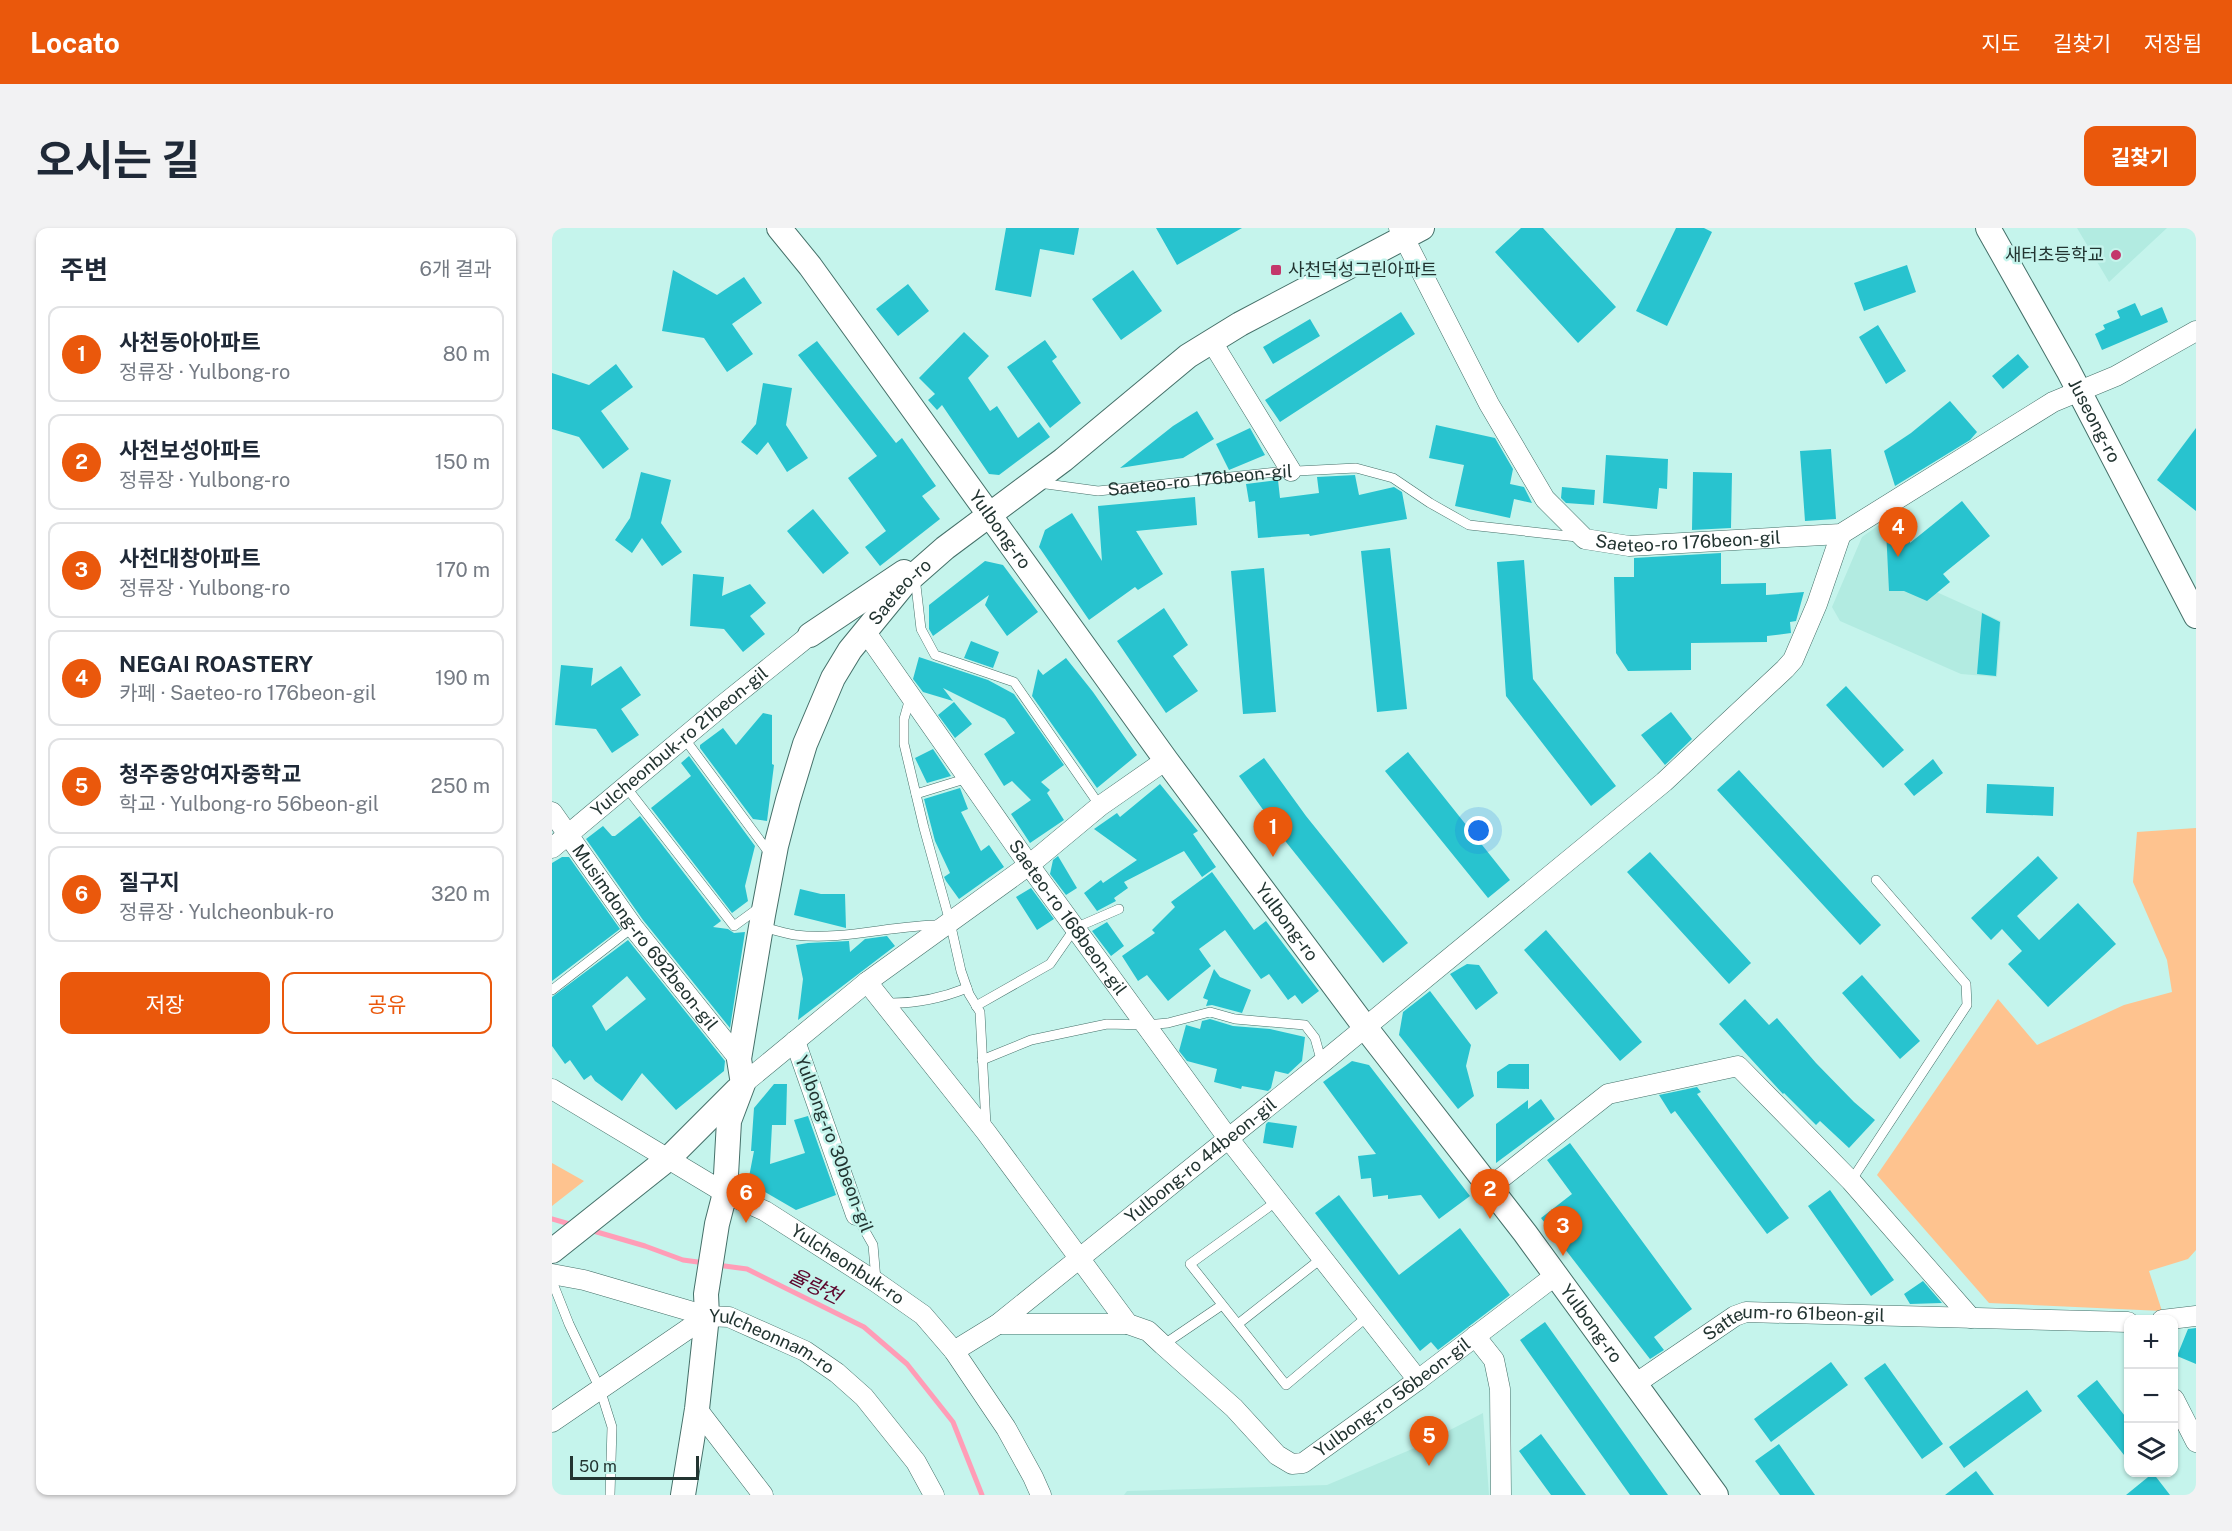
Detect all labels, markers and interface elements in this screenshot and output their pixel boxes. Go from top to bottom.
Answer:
text: Locato [30,26,120,59]
text: 지도 [1981,31,2020,56]
text: 길찾기 [2053,31,2111,56]
text: 저장됨 [2144,31,2202,56]
button: 길찾기 [2084,126,2196,186]
text: 오시는 길 [36,135,200,184]
place label: 새터초등학교 [2005,244,2104,265]
marker: 새터초등학교 [2109,248,2123,262]
text: 주변 [60,254,108,285]
text: 6개 결과 [419,257,492,281]
place label: 사천덕성그린아파트 [1288,259,1437,280]
marker: 사천덕성그린아파트 [1269,263,1283,277]
text: 사천동아아파트 [119,329,261,355]
text: 1 [77,342,86,366]
text: 80 m [443,342,490,366]
text: 정류장 · Yulbong-ro [119,360,290,384]
street label: Juseong-ro [2064,375,2125,466]
text: 사천보성아파트 [119,437,261,463]
text: 2 [75,450,88,474]
text: 150 m [435,450,490,474]
street label: Saeteo-ro 176beon-gil [1106,460,1293,500]
text: 정류장 · Yulbong-ro [119,468,290,492]
street label: Yulbong-ro [965,486,1036,573]
pin: 4 [1878,508,1918,557]
street label: Saeteo-ro 176beon-gil [1594,526,1781,556]
text: 사천대창아파트 [119,545,261,571]
street label: Saeteo-ro [864,554,935,629]
text: 3 [75,558,88,582]
text: 170 m [436,558,490,582]
text: 정류장 · Yulbong-ro [119,576,290,600]
text: NEGAI ROASTERY [119,651,313,677]
street label: Yulcheonbuk-ro 21beon-gil [587,662,772,821]
text: 4 [75,666,88,690]
text: 190 m [435,666,490,690]
text: 카페 · Saeteo-ro 176beon-gil [119,681,376,705]
text: 청주중앙여자중학교 [119,761,301,787]
text: 5 [75,774,88,798]
text: 250 m [431,774,490,798]
text: 학교 · Yulbong-ro 56beon-gil [119,792,379,816]
pin: 1 [1254,808,1292,857]
your location [1464,816,1493,845]
street label: Saeteo-ro 168beon-gil [1005,836,1131,999]
street label: Musimdong-ro 692beon-gil [568,840,723,1034]
text: 질구지 [119,869,180,895]
street label: Yulbong-ro [1251,879,1323,965]
text: 6 [75,882,88,906]
text: 320 m [431,882,490,906]
text: 정류장 · Yulcheonbuk-ro [119,900,334,924]
button: 저장 [60,972,270,1034]
button: 공유 [282,972,492,1034]
street label: Yulbong-ro 30beon-gil [791,1052,878,1235]
street label: Yulbong-ro 44beon-gil [1121,1093,1280,1227]
pin: 2 [1470,1170,1510,1219]
pin: 6 [726,1174,766,1223]
pin: 3 [1544,1206,1582,1256]
street label: Yulcheonbuk-ro [787,1219,909,1309]
water label: 율량천 [785,1263,847,1310]
street label: Yulbong-ro [1556,1280,1627,1367]
street label: Satteum-ro 61beon-gil [1699,1301,1885,1345]
street label: Yulcheonnam-ro [709,1305,839,1378]
map controls [2124,1315,2178,1477]
button: + [2124,1315,2178,1369]
street label: Yulbong-ro 56beon-gil [1310,1332,1474,1462]
button: − [2124,1369,2178,1423]
pin: 5 [1410,1416,1448,1466]
button: layers [2124,1423,2178,1477]
scale bar [570,1453,699,1480]
text: 50 m [579,1457,617,1476]

